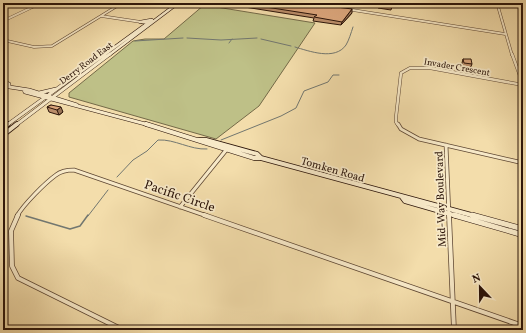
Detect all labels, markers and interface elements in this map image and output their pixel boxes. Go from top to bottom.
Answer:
street label: Derry Road East [57,39,116,88]
street label: Invader Crescent [423,55,491,80]
street label: Mid-Way Boulevard [432,151,451,247]
street label: Tomken Road [299,154,366,187]
street label: Pacific Circle [142,176,217,217]
north arrow [460,267,500,307]
text: N [470,271,483,288]

